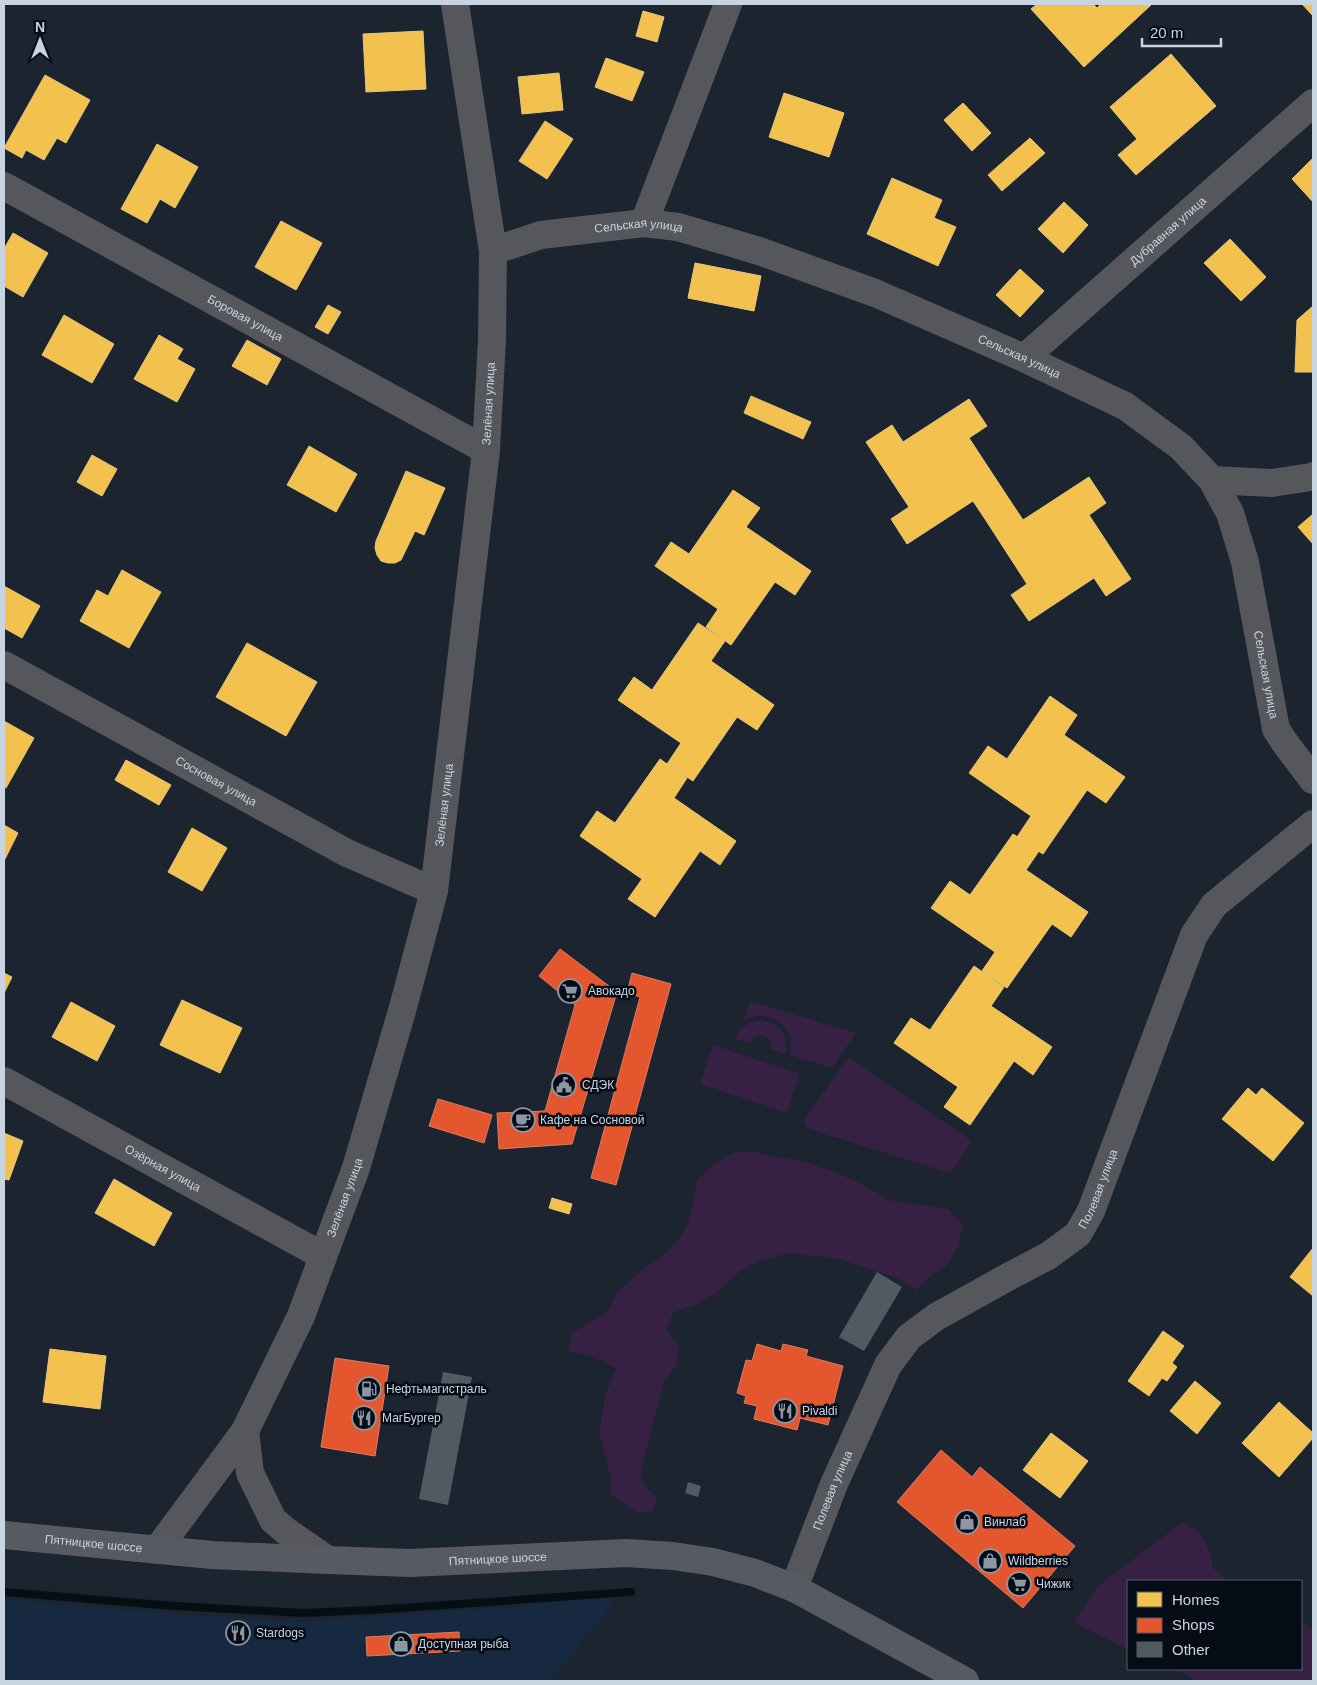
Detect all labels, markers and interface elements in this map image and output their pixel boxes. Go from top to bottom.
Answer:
north arrow [15,15,65,65]
scale bar [1142,15,1221,47]
text: N [35,19,45,35]
text: 20 m [1150,24,1183,41]
street label: Дубравная улица [1127,193,1209,268]
street label: Сельская улица [594,216,685,236]
street label: Боровая улица [205,292,286,345]
street label: Сельская улица [976,332,1063,382]
street label: Зелёная улица [479,361,498,446]
street label: Сельская улица [1251,630,1281,720]
street label: Сосновая улица [173,753,260,809]
street label: Зелёная улица [432,763,456,847]
supermarket icon: Авокадо [557,978,583,1004]
place label: Авокадо [588,984,635,998]
public building icon: СДЭК [551,1072,577,1098]
place label: СДЭК [582,1078,614,1092]
cafe icon: Кафе на Сосновой [510,1107,536,1133]
place label: Кафе на Сосновой [540,1113,644,1127]
street label: Озёрная улица [122,1142,203,1195]
street label: Полевая улица [1075,1147,1121,1231]
street label: Зелёная улица [324,1156,366,1239]
fuel station icon: Нефтьмагистраль [356,1376,382,1402]
place label: Нефтьмагистраль [386,1382,487,1396]
restaurant icon: Pivaldi [772,1398,798,1424]
place label: Pivaldi [802,1404,837,1418]
restaurant icon: МагБургер [351,1405,377,1431]
place label: МагБургер [382,1411,441,1425]
street label: Полевая улица [810,1448,855,1532]
shop icon: Винлаб [954,1509,980,1535]
place label: Винлаб [984,1515,1026,1529]
street label: Пятницкое шоссе [44,1532,143,1555]
shop icon: Wildberries [977,1548,1003,1574]
street label: Пятницкое шоссе [449,1550,547,1568]
place label: Wildberries [1008,1554,1068,1568]
supermarket icon: Чижик [1006,1571,1032,1597]
place label: Чижик [1036,1577,1071,1591]
legend [1127,1580,1302,1670]
text: Homes [1172,1591,1220,1608]
text: Shops [1172,1616,1215,1633]
restaurant icon: Stardogs [225,1620,251,1646]
place label: Stardogs [256,1626,304,1640]
shop icon: Доступная рыба [388,1631,414,1657]
place label: Доступная рыба [418,1637,509,1651]
text: Other [1172,1641,1210,1658]

